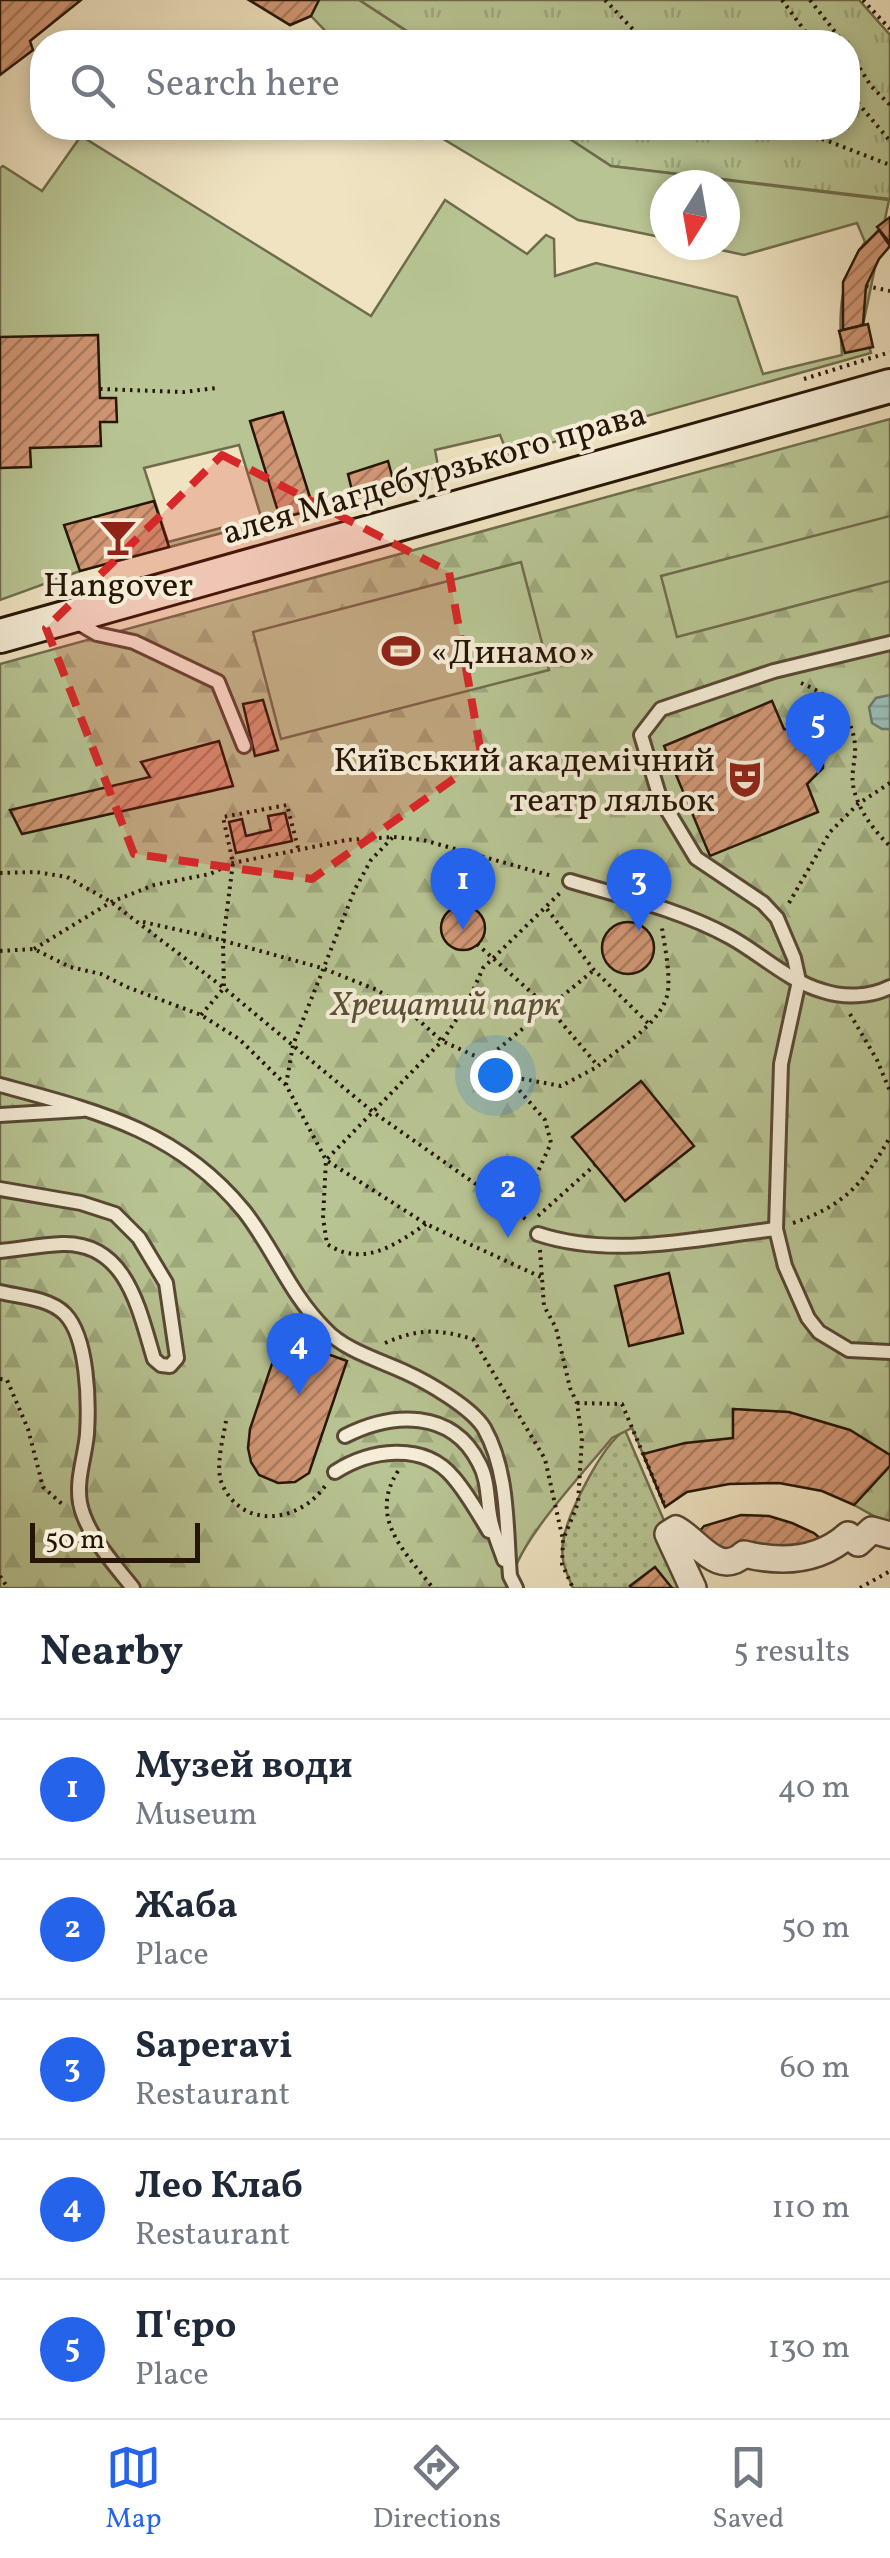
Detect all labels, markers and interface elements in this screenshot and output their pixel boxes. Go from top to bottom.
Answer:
search box [30,30,860,140]
icon: search [65,58,120,113]
text: Search here [145,59,340,112]
north arrow [650,170,740,260]
street label: алея Магдебурзького права [217,391,652,558]
bar icon: Hangover [97,516,139,558]
place label: Hangover [43,563,193,611]
sports icon: «Динамо» [380,630,422,672]
place label: «Динамо» [431,630,595,678]
pin: 5 [786,692,850,774]
place label: Київський академічний театр ляльок [333,738,715,826]
theatre icon: Київський академічний театр ляльок [724,758,766,800]
pin: 1 [430,848,496,930]
pin: 3 [606,848,672,931]
park label: Хрещатий парк [329,982,561,1030]
your location [470,1050,521,1101]
pin: 2 [476,1156,540,1238]
pin: 4 [266,1312,332,1395]
scale bar [30,1518,200,1562]
text: 50 m [45,1521,105,1560]
text: Nearby [40,1624,183,1683]
text: 5 results [733,1631,850,1675]
text: Музей води [135,1741,353,1794]
text: 1 [66,1767,79,1811]
text: 40 m [778,1767,850,1811]
text: Museum [135,1794,257,1838]
text: Жаба [135,1881,238,1934]
text: 2 [64,1907,81,1951]
text: 50 m [781,1907,850,1951]
text: Place [135,1934,209,1978]
text: Saperavi [135,2021,293,2074]
text: 3 [64,2047,81,2091]
text: 60 m [780,2047,850,2091]
text: Restaurant [135,2074,290,2118]
text: Лео Клаб [135,2161,303,2214]
text: 4 [63,2187,82,2231]
text: 110 m [771,2187,850,2231]
text: Restaurant [135,2214,290,2258]
text: П'єро [135,2301,237,2354]
text: 5 [65,2327,80,2371]
text: 130 m [768,2327,850,2371]
text: Place [135,2354,209,2398]
tab: Map [106,2440,162,2539]
tab: Directions [373,2440,501,2539]
tab: Saved [712,2440,784,2539]

